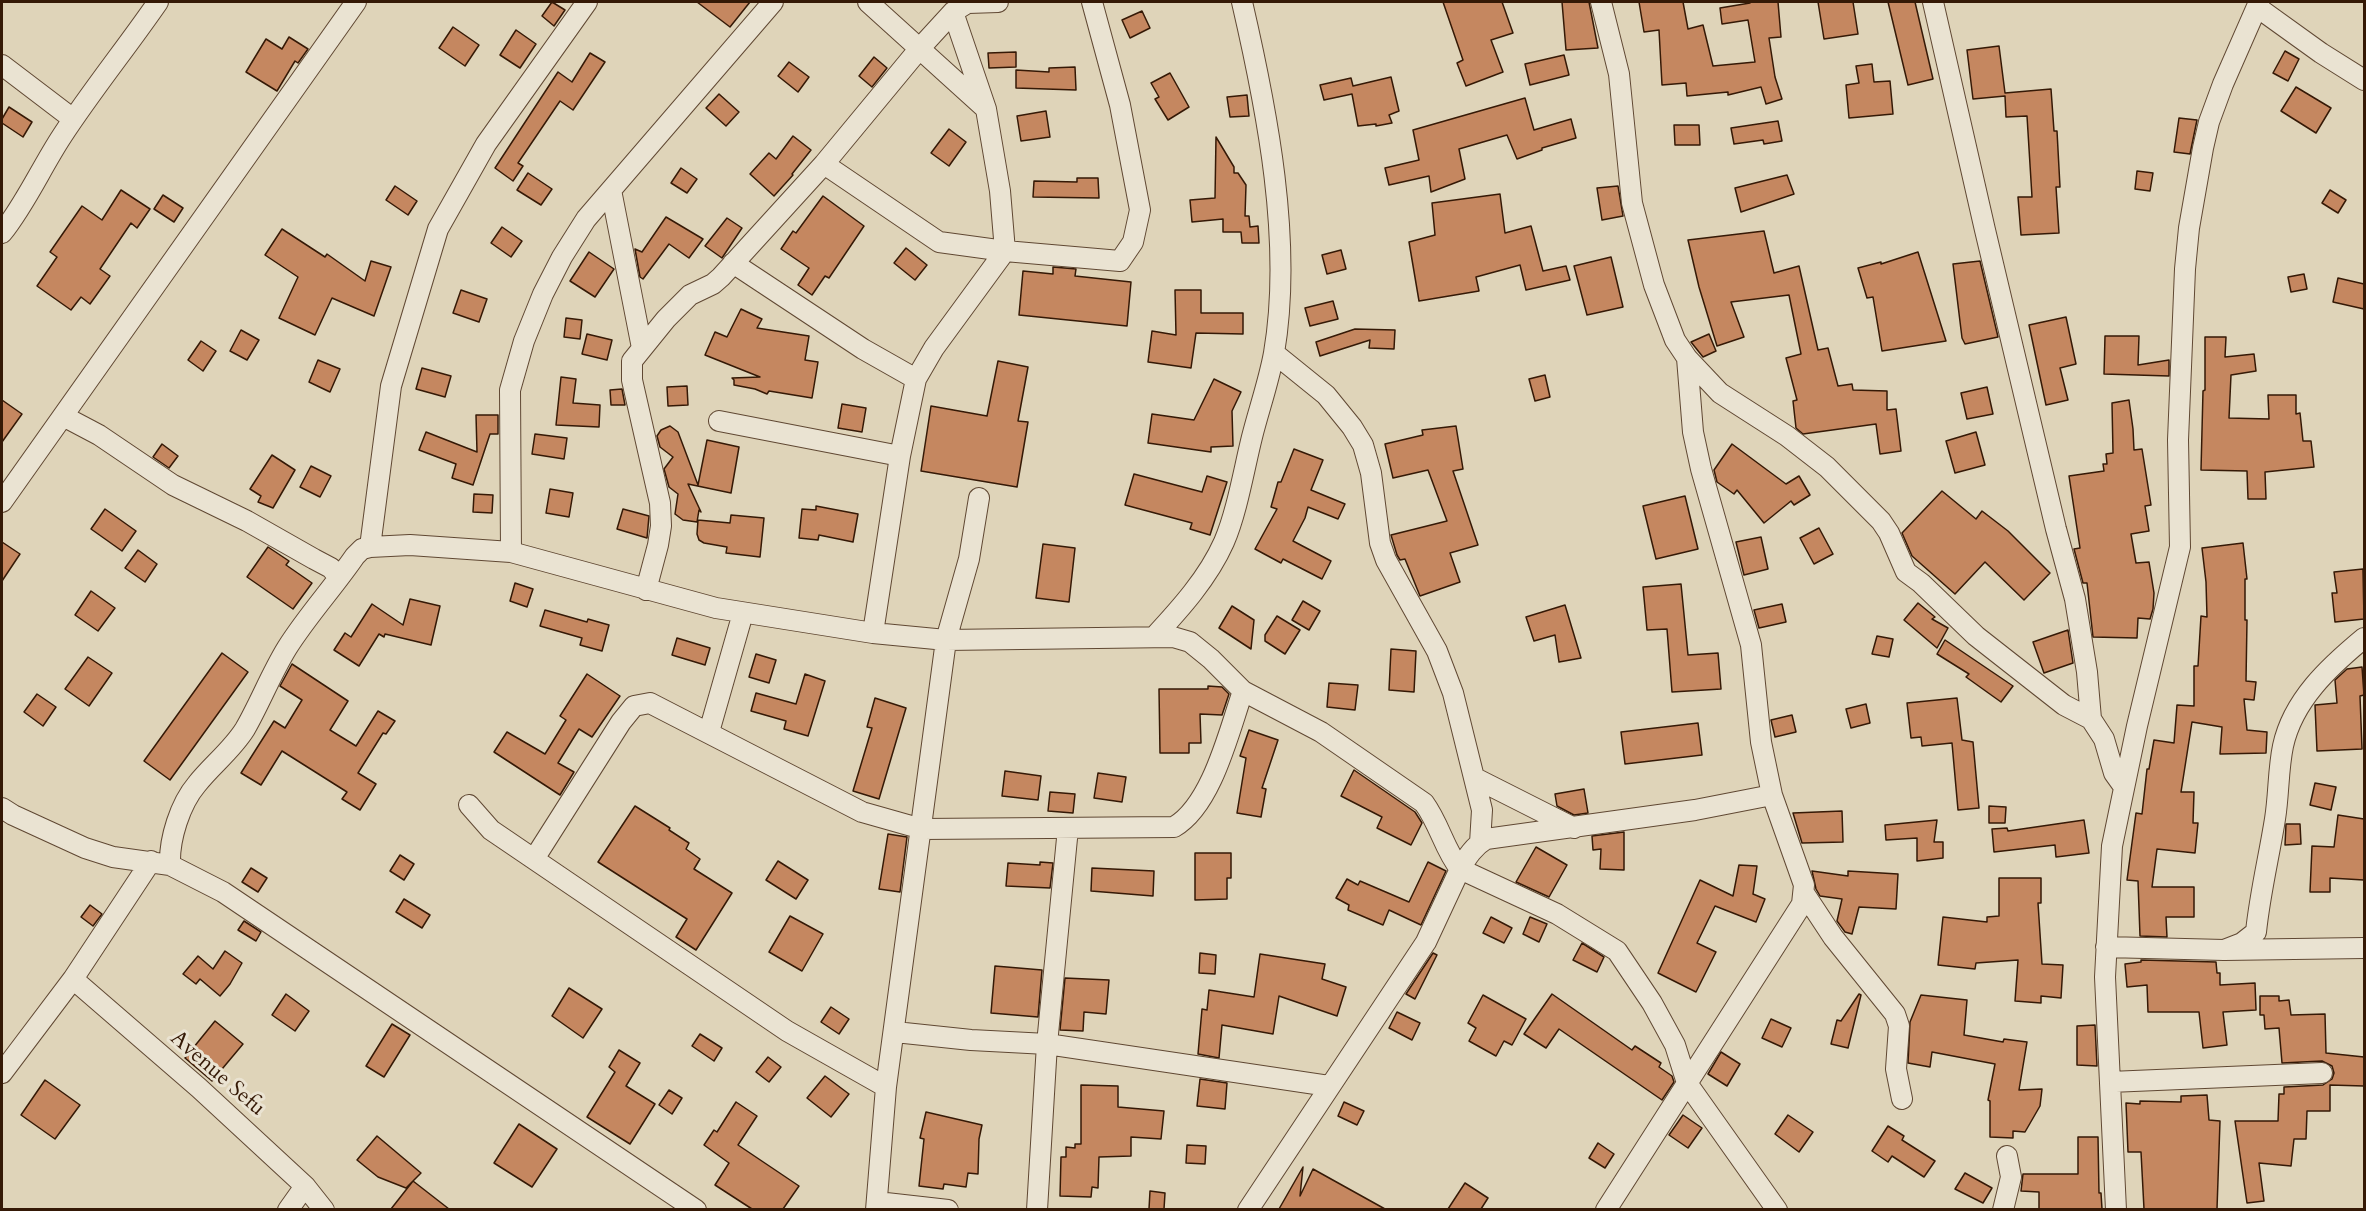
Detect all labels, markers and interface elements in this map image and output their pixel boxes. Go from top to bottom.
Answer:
street label: Avenue Sefu [164,1026,270,1122]

